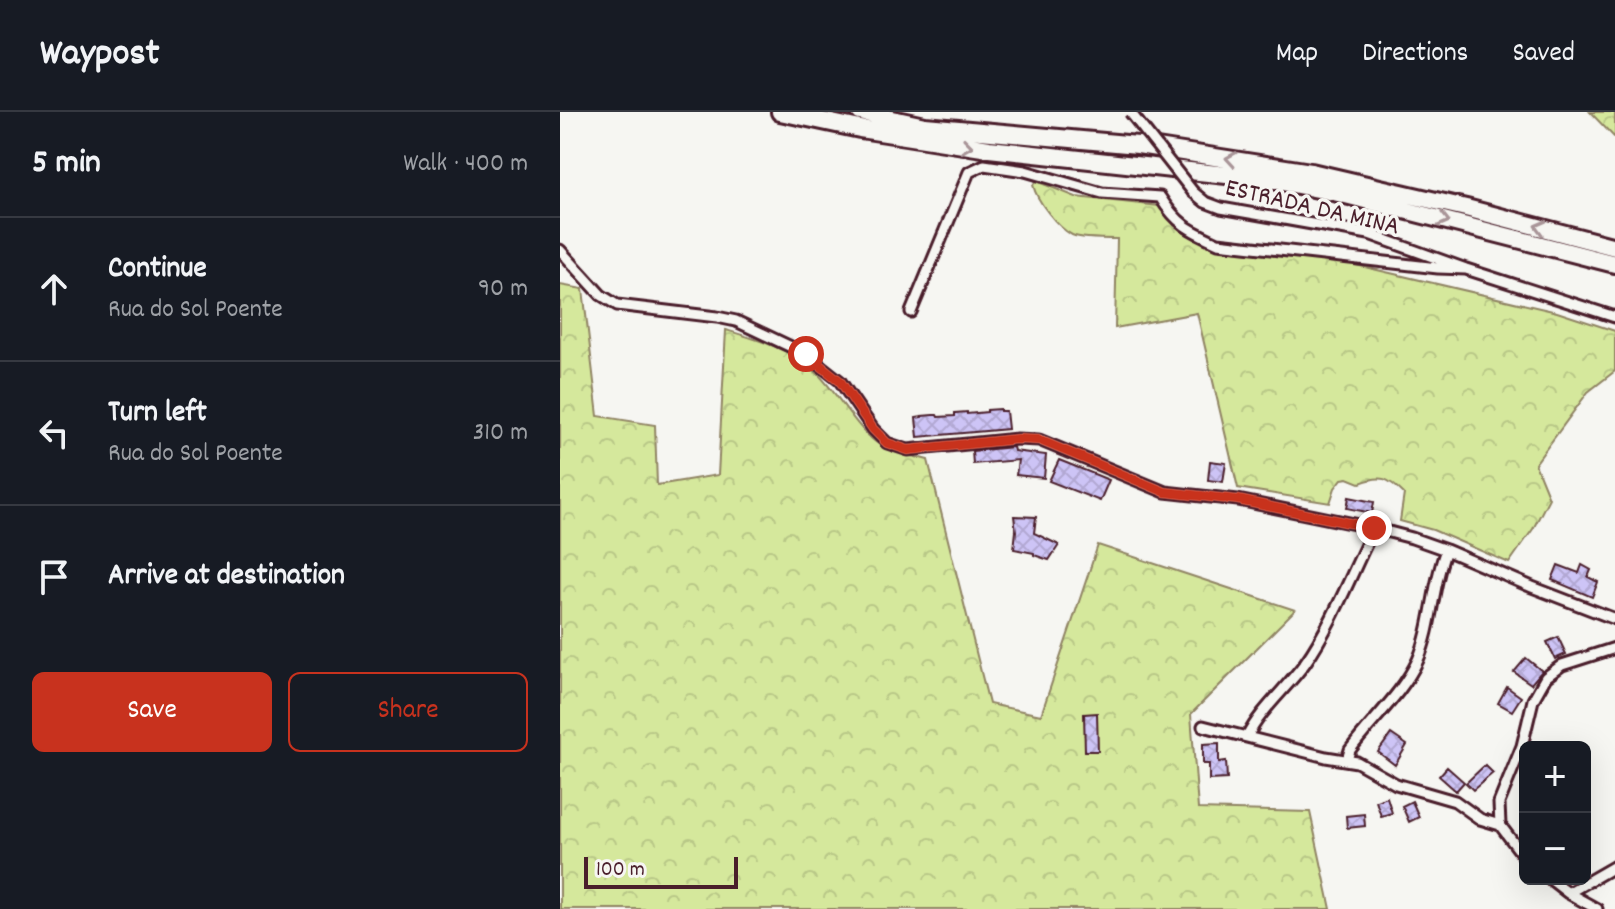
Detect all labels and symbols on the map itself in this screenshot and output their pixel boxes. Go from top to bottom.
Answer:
one-way arrow [960,137,974,154]
one-way arrow [1224,152,1238,169]
street label: ESTRADA DA MINA [1221,170,1403,246]
one-way arrow [1437,210,1451,227]
one-way arrow [1533,219,1547,236]
route start [788,336,824,372]
route end [1356,510,1392,546]
scale bar [584,853,738,889]

